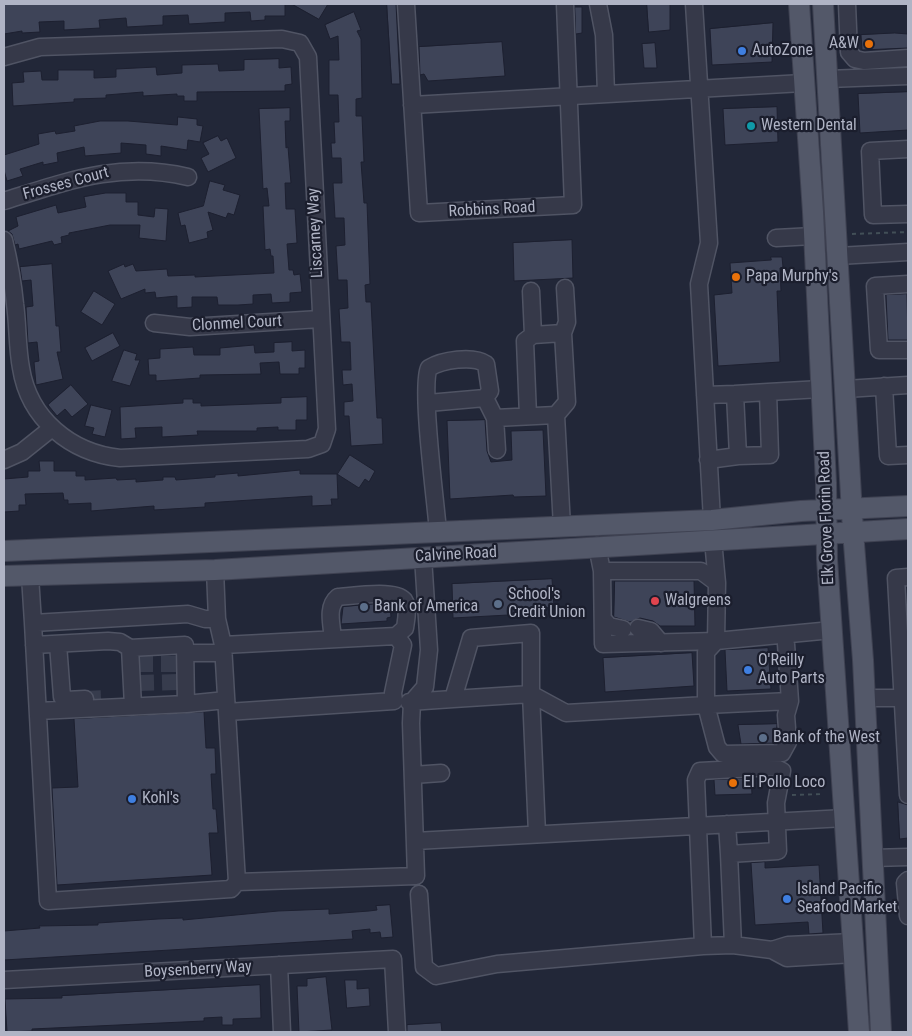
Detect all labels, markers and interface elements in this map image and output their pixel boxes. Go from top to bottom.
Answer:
place label: A&W [829,34,859,54]
marker: A&W [863,38,875,50]
place label: AutoZone [752,41,813,61]
marker: AutoZone [736,45,748,57]
place label: Western Dental [761,116,857,136]
marker: Western Dental [745,120,757,132]
street label: Frosses Court [21,163,111,205]
street label: Liscarney Way [304,187,328,279]
street label: Robbins Road [448,198,536,222]
place label: Papa Murphy's [746,267,838,287]
marker: Papa Murphy's [730,271,742,283]
street label: Clonmel Court [191,312,283,336]
street label: Elk Grove Florin Road [815,451,839,585]
street label: Calvine Road [415,543,497,567]
place label: School's Credit Union [508,585,586,623]
place label: Walgreens [665,591,731,611]
marker: Walgreens [649,595,661,607]
place label: Bank of America [374,597,478,617]
marker: School's Credit Union [492,598,504,610]
marker: Bank of America [358,601,370,613]
place label: O'Reilly Auto Parts [758,651,825,689]
marker: O'Reilly Auto Parts [742,664,754,676]
place label: Bank of the West [773,728,880,748]
marker: Bank of the West [757,732,769,744]
place label: El Pollo Loco [743,773,825,793]
marker: El Pollo Loco [727,777,739,789]
place label: Kohl's [142,789,179,809]
marker: Kohl's [126,793,138,805]
place label: Island Pacific Seafood Market [797,880,897,918]
marker: Island Pacific Seafood Market [781,893,793,905]
street label: Boysenberry Way [144,958,252,982]

